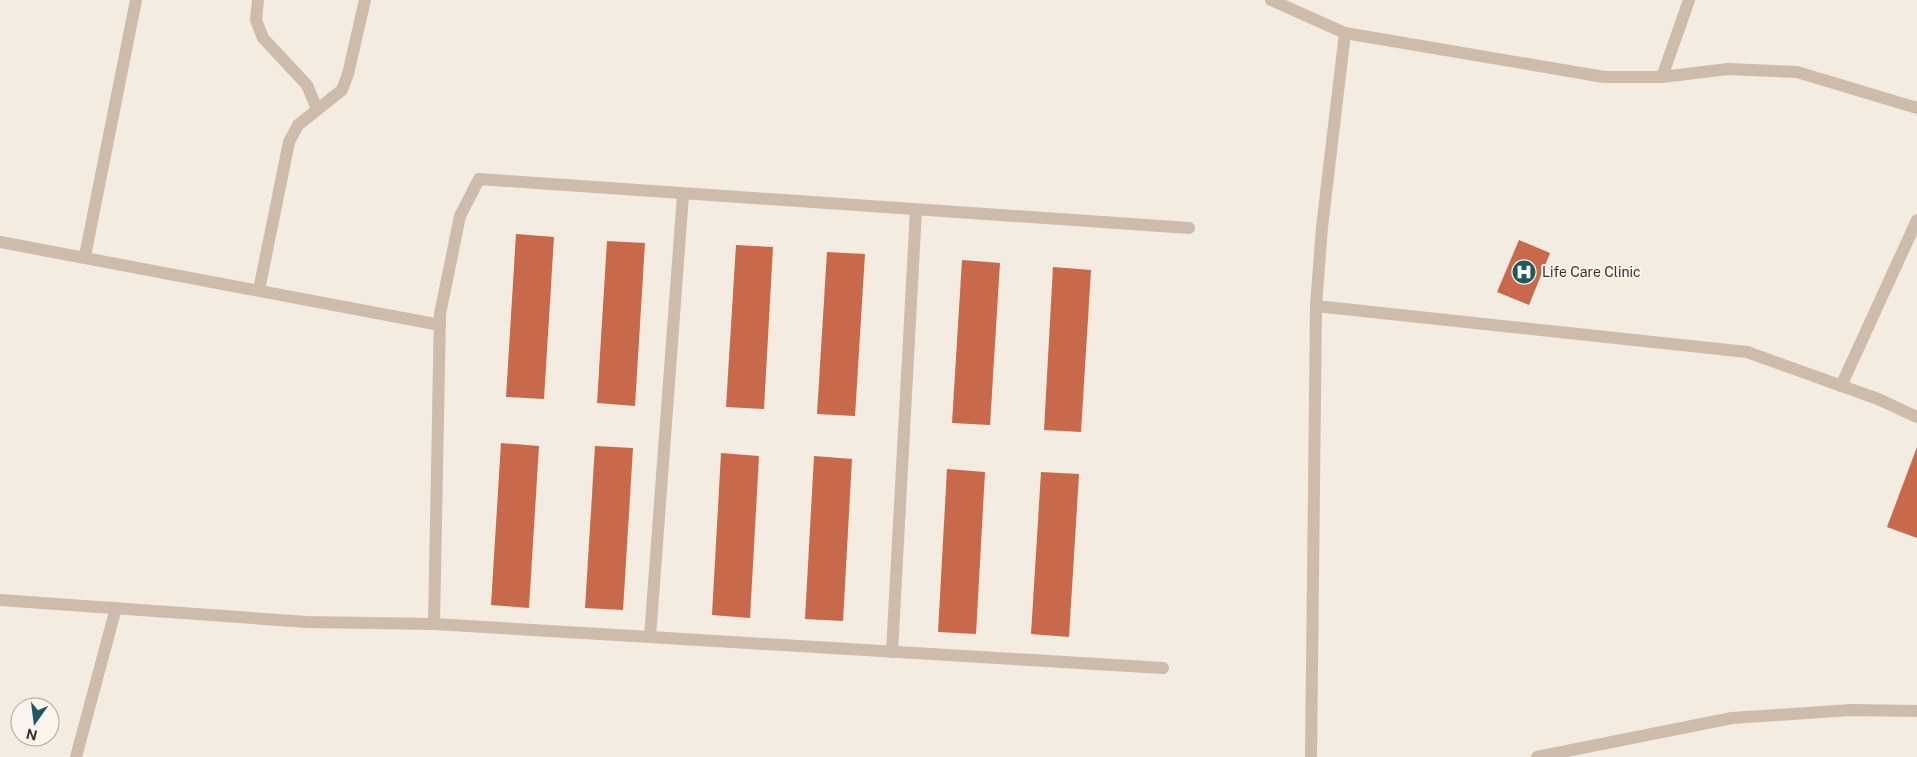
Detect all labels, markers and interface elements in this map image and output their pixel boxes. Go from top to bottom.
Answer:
hospital icon: Life Care Clinic [1511,259,1537,285]
place label: Life Care Clinic [1542,264,1641,280]
north arrow [10,697,60,747]
text: N [25,726,39,744]

